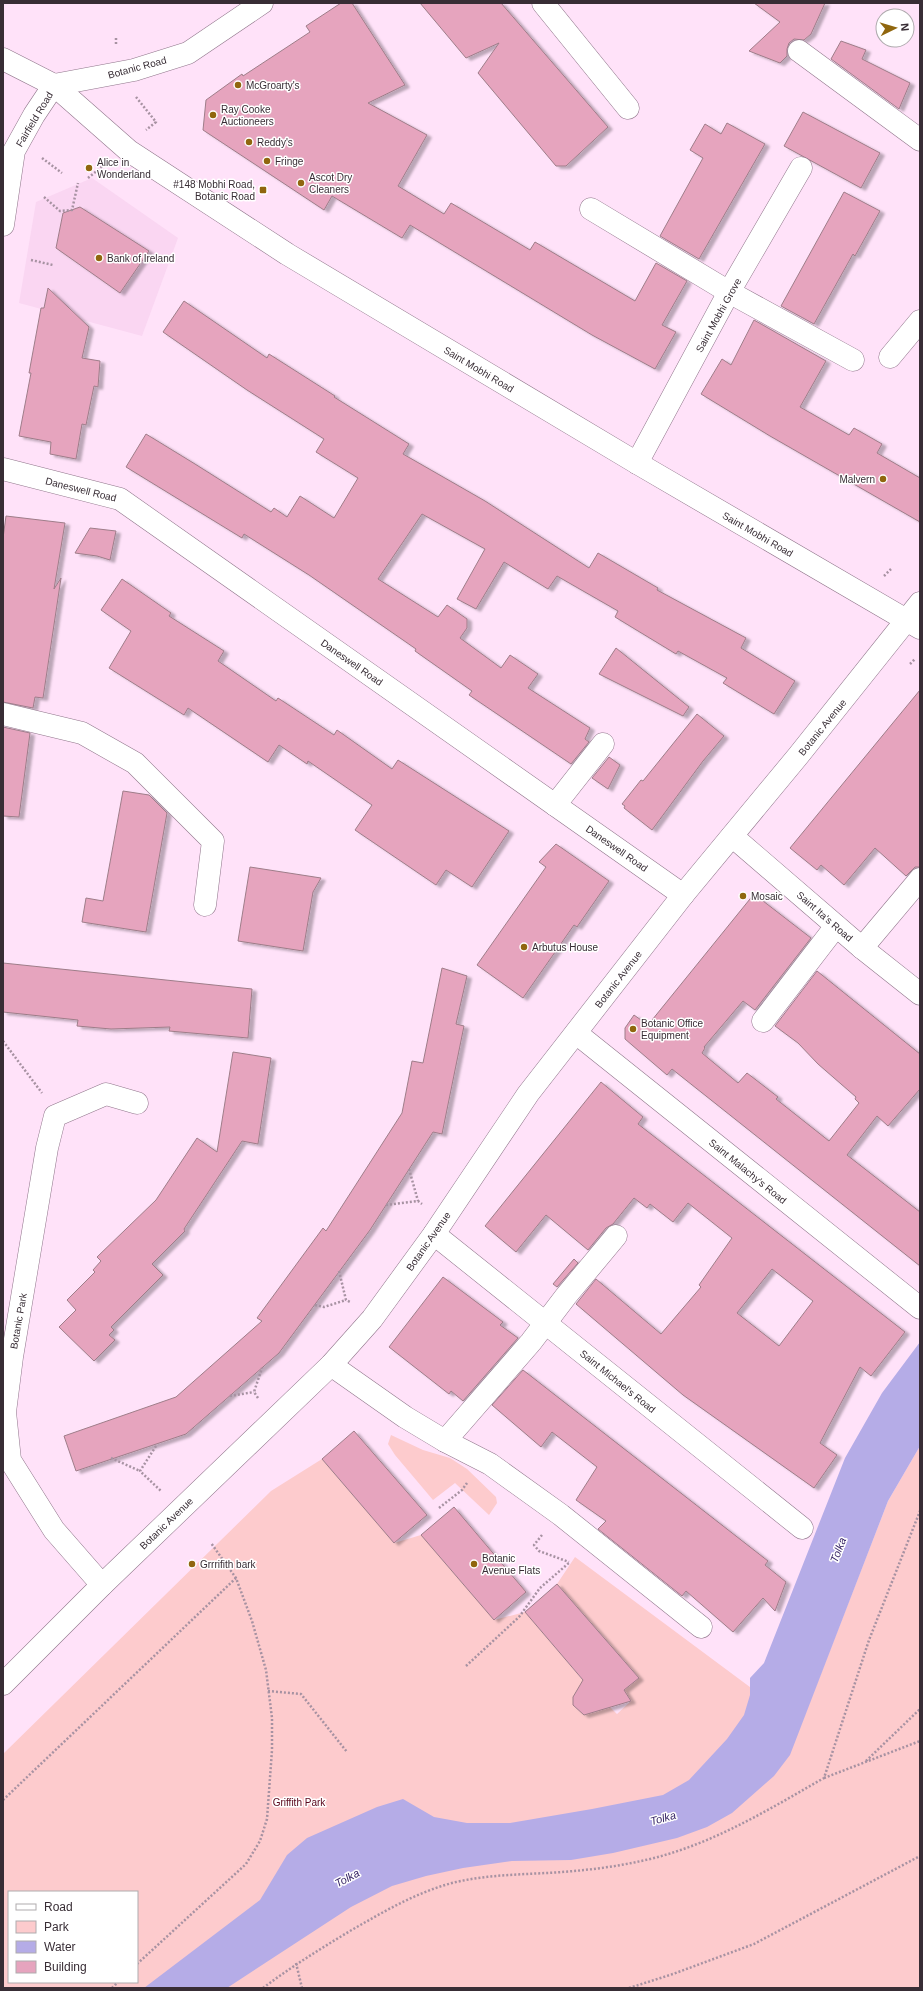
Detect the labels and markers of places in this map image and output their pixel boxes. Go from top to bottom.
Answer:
marker: McGroarty's [233,80,243,90]
place label: McGroarty's [246,80,300,91]
place label: Ray Cooke Auctioneers [221,104,274,127]
marker: Ray Cooke Auctioneers [208,110,218,120]
marker: Reddy's [244,137,254,147]
place label: Reddy's [257,137,293,148]
marker: Fringe [262,156,272,166]
place label: Fringe [275,156,304,167]
place label: Alice in Wonderland [97,157,151,180]
marker: Alice in Wonderland [84,163,94,173]
place label: Ascot Dry Cleaners [309,172,352,195]
marker: Ascot Dry Cleaners [296,178,306,188]
place label: #148 Mobhi Road, Botanic Road [173,179,255,202]
marker: #148 Mobhi Road, Botanic Road [258,185,268,195]
marker: Bank of Ireland [94,253,104,263]
place label: Bank of Ireland [107,253,174,264]
place label: Malvern [839,474,875,485]
marker: Malvern [878,474,888,484]
marker: Mosaic [738,891,748,901]
place label: Mosaic [751,891,783,902]
marker: Arbutus House [519,942,529,952]
place label: Arbutus House [532,942,599,953]
place label: Botanic Office Equipment [641,1018,704,1041]
marker: Botanic Office Equipment [628,1024,638,1034]
place label: Botanic Avenue Flats [482,1553,540,1576]
marker: Grrrifith bark [187,1559,197,1569]
place label: Grrrifith bark [200,1559,257,1570]
marker: Botanic Avenue Flats [469,1559,479,1569]

